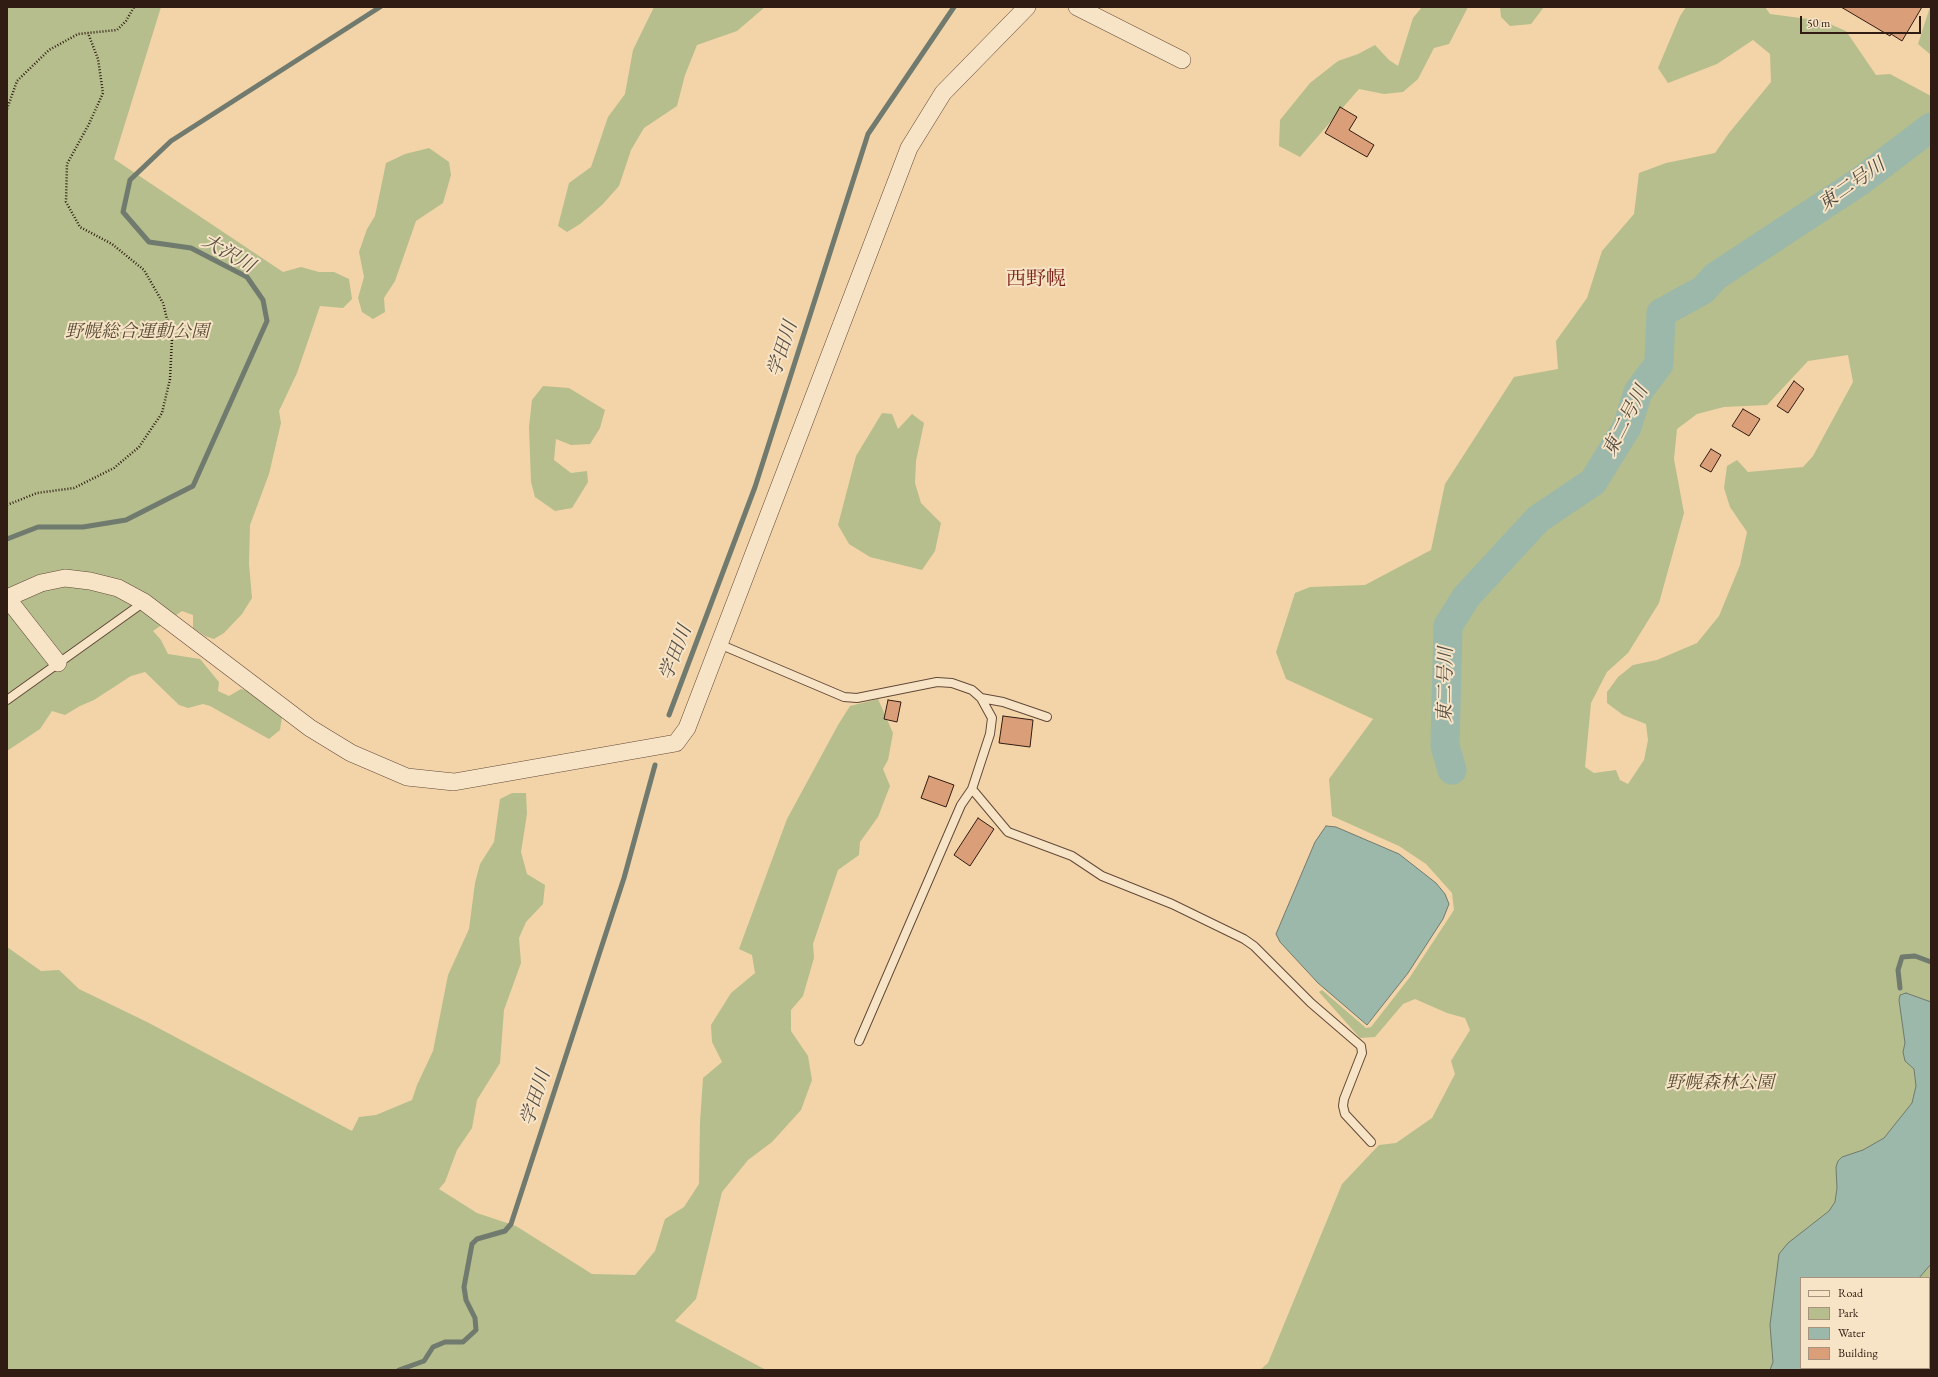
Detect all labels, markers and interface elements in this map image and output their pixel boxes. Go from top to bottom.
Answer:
scale bar [1802,8,1923,34]
text: 50 m [1807,15,1830,31]
water label: 東二号川 [1814,154,1890,216]
water label: 大沢川 [198,230,258,278]
district label: 西野幌 [1006,268,1066,292]
water label: 学田川 [763,318,803,380]
park label: 野幌総合運動公園 [65,321,209,343]
water label: 東二号川 [1599,382,1653,460]
water label: 学田川 [655,622,697,684]
water label: 東二号川 [1434,647,1458,723]
water label: 学田川 [516,1067,556,1129]
park label: 野幌森林公園 [1666,1072,1774,1094]
legend [1800,1277,1930,1369]
text: Road [1838,1285,1863,1301]
text: Park [1838,1305,1858,1321]
text: Water [1838,1325,1865,1341]
text: Building [1838,1345,1878,1361]

